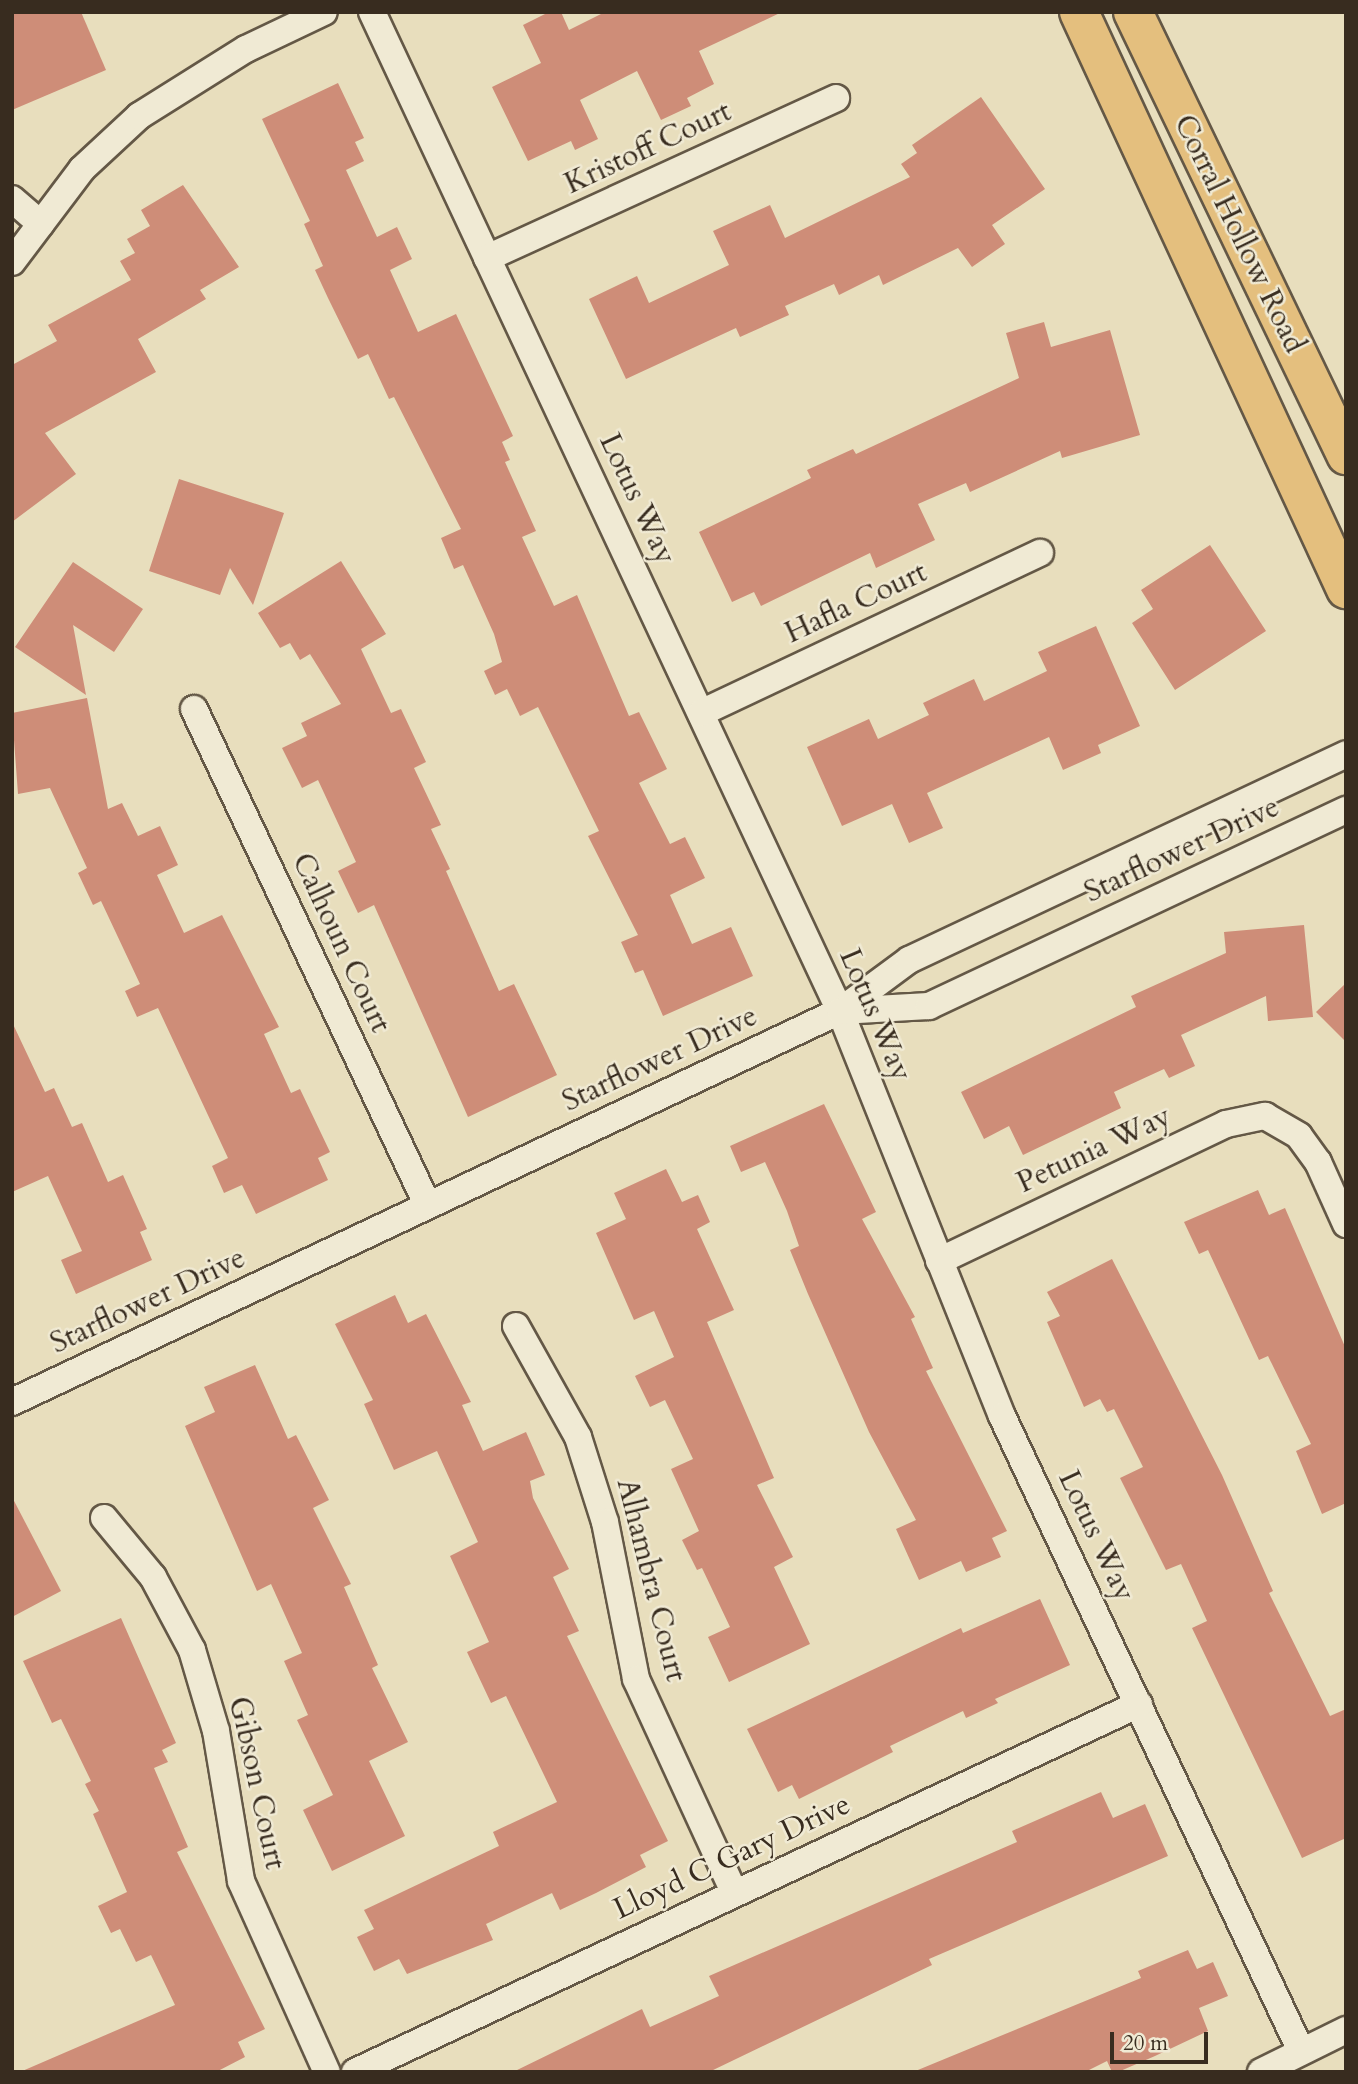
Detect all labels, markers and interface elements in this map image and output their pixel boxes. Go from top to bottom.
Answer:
street label: Kristoff Court [559,94,737,202]
street label: Corral Hollow Road [1166,109,1312,359]
street label: Lotus Way [591,428,683,570]
street label: Hafla Court [779,555,933,651]
street label: Starflower Drive [1079,789,1285,911]
street label: Calhoun Court [284,848,398,1038]
street label: Lotus Way [831,943,919,1087]
street label: Starflower Drive [557,998,763,1120]
street label: Petunia Way [1011,1099,1177,1201]
street label: Starflower Drive [45,1240,251,1362]
street label: Lotus Way [1050,1465,1142,1607]
street label: Alhambra Court [608,1475,694,1685]
street label: Gibson Court [221,1693,293,1873]
street label: Lloyd C Gary Drive [608,1786,856,1928]
scale bar [1113,2018,1211,2062]
text: 20 m [1123,2029,1168,2058]

